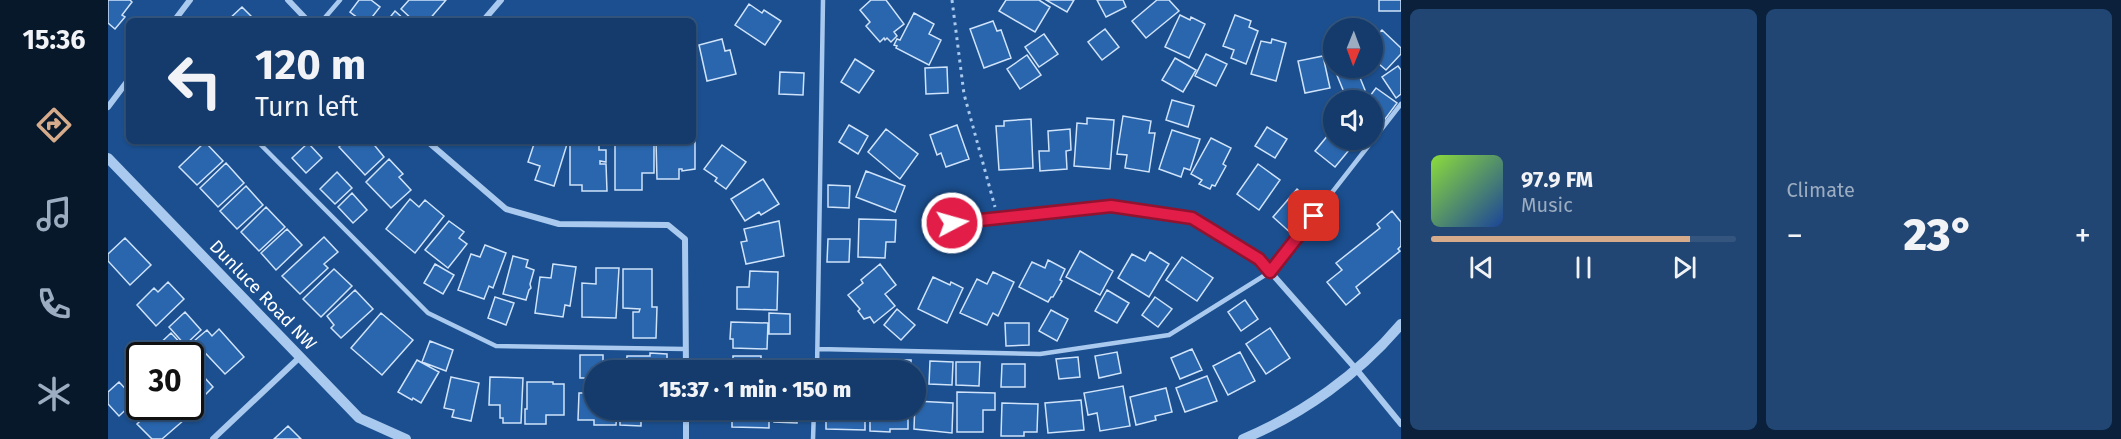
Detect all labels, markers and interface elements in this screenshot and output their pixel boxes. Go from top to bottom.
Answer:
north arrow [1323,18,1383,78]
map controls [1323,18,1383,150]
text: 15:36 [22,24,86,56]
text: 120 m [255,40,366,90]
icon: left [156,42,234,120]
button: sound [1323,90,1383,150]
text: Turn left [255,91,358,123]
icon: directions [33,104,75,146]
text: 97.9 FM [1521,166,1593,193]
text: Climate [1787,178,1855,202]
pin [1288,190,1339,241]
position arrow [920,191,984,255]
icon: music [33,193,75,235]
text: Music [1521,193,1573,217]
icon: arrive [1297,199,1330,232]
text: 23° [1904,208,1974,262]
text: − [1787,216,1803,256]
text: + [2075,216,2091,256]
street label: Dunluce Road NW [205,235,321,355]
icon: previous [1465,251,1498,284]
icon: pause [1567,251,1600,284]
icon: next [1668,251,1701,284]
icon: phone [33,283,75,325]
speed limit sign: 30 [126,342,204,420]
icon: climate [33,373,75,415]
text: 15:37 · 1 min · 150 m [659,376,851,403]

